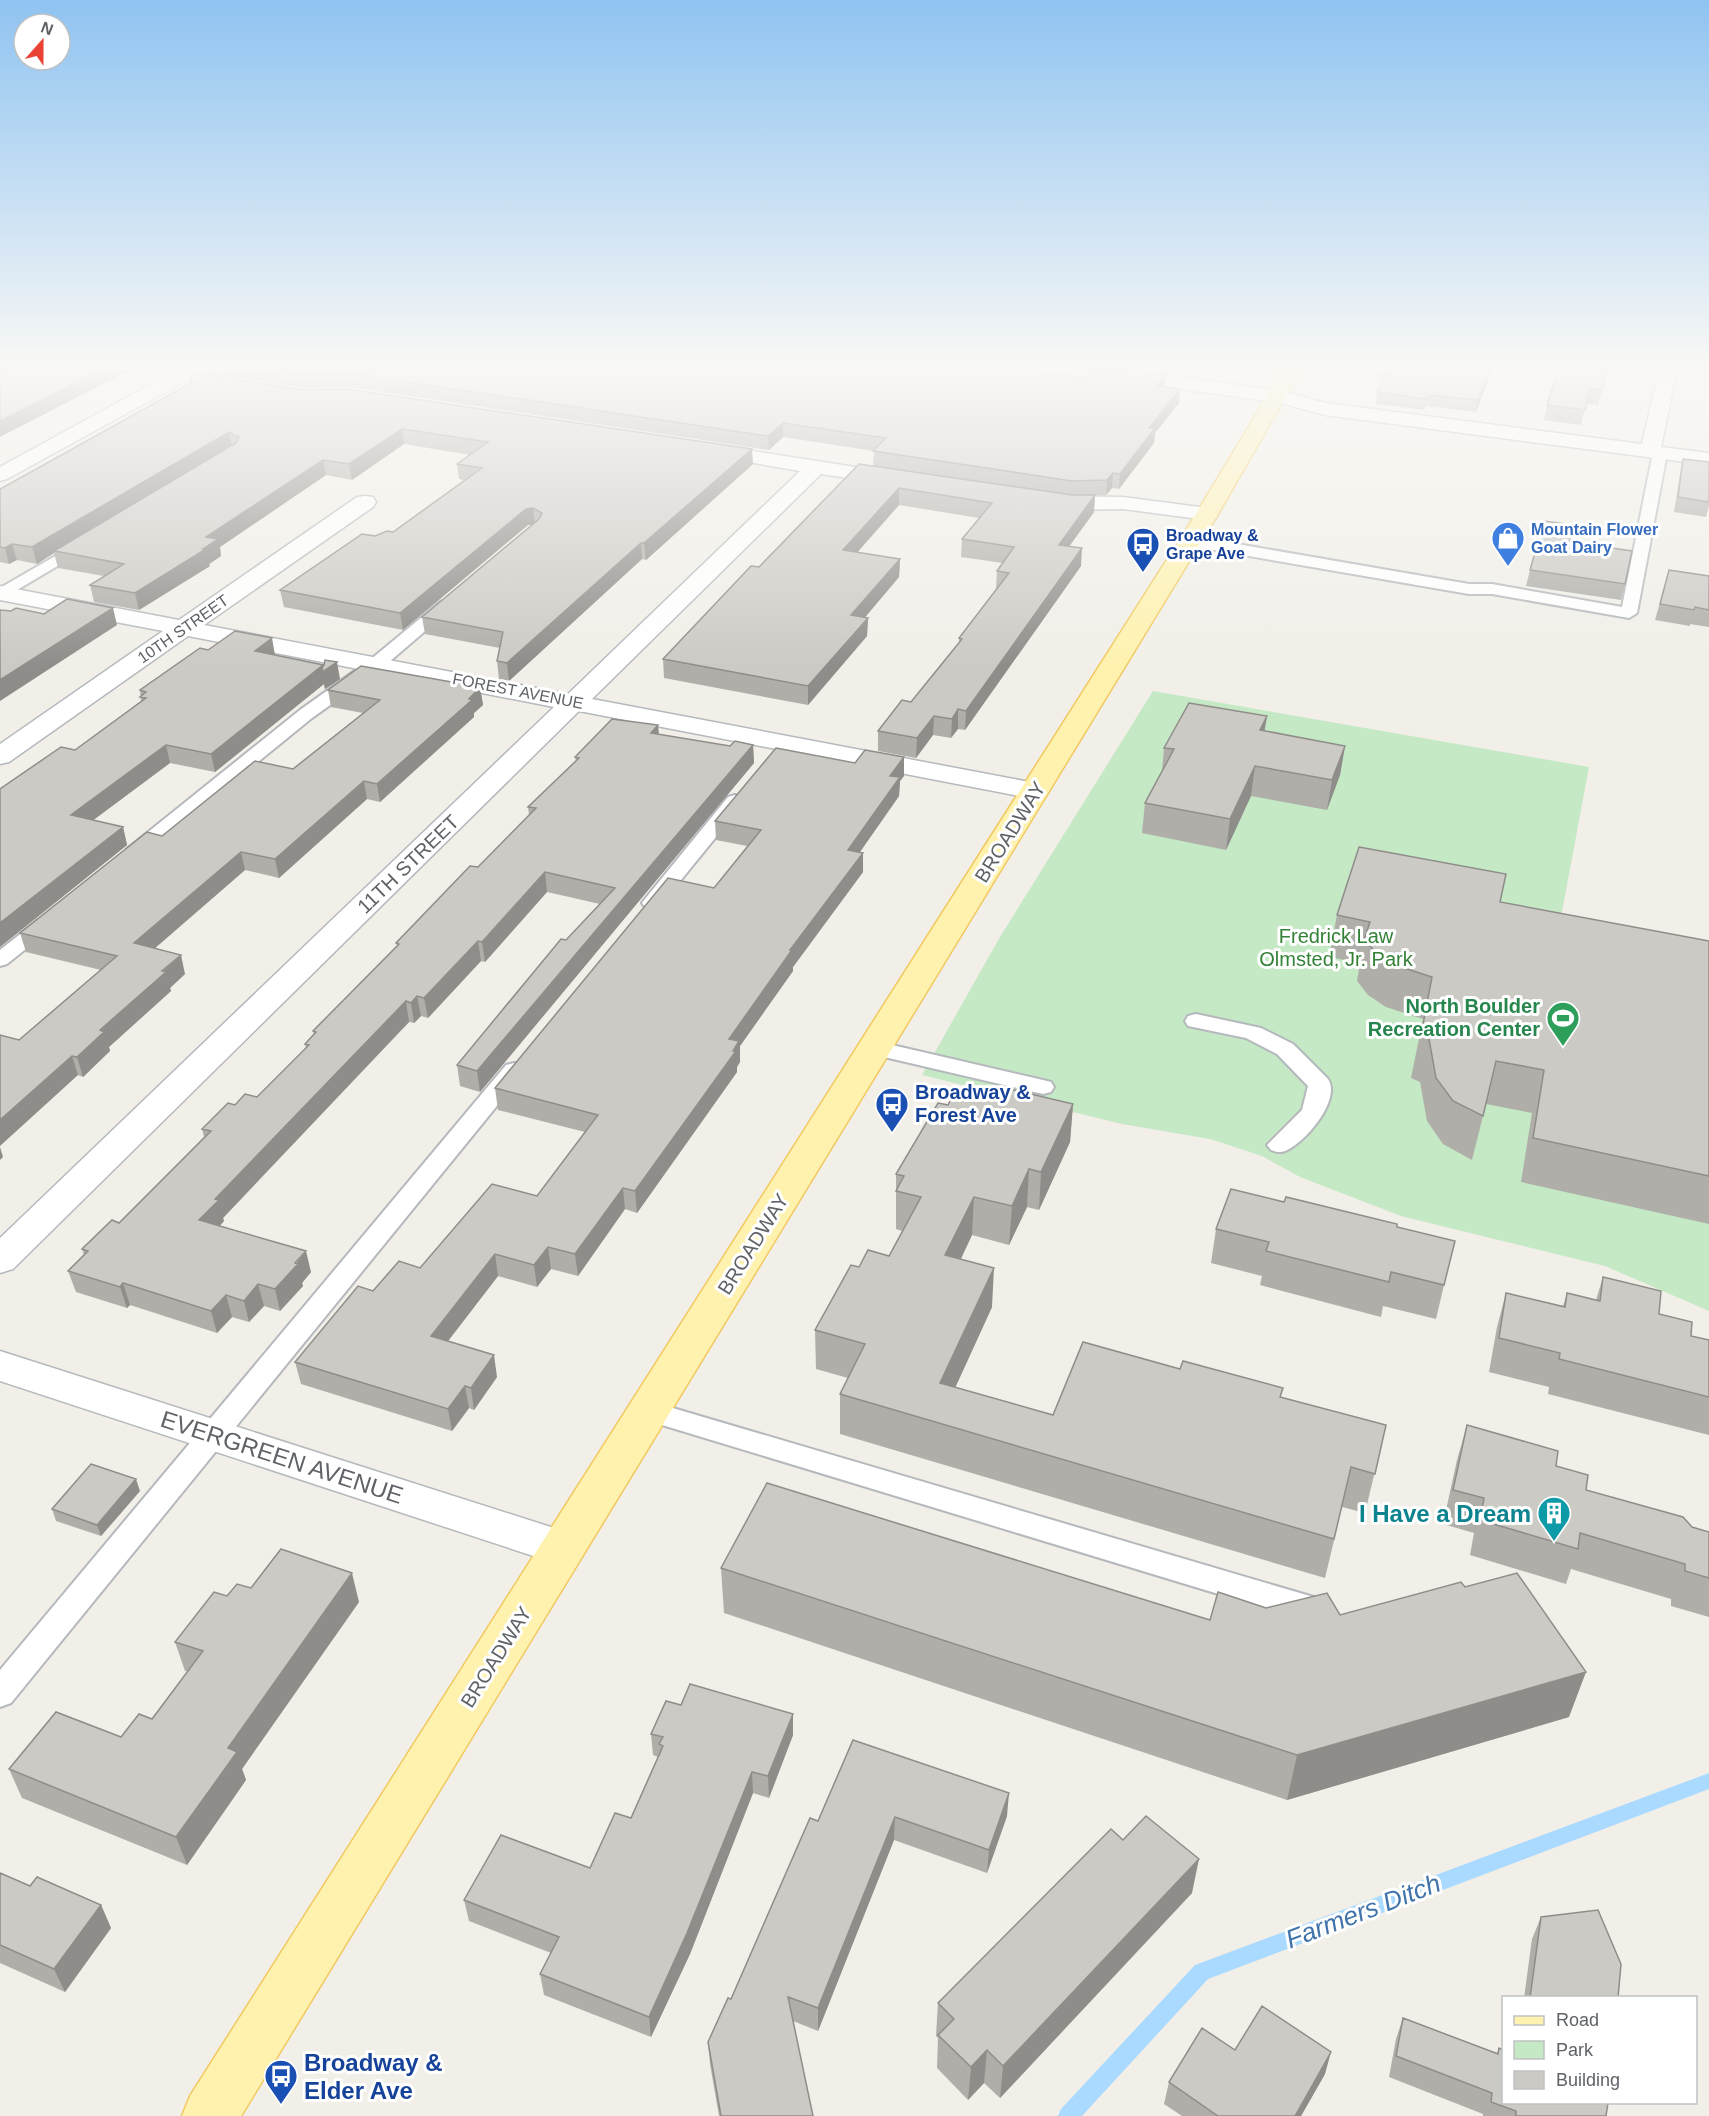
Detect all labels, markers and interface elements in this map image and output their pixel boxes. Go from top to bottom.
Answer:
north arrow [12,12,72,72]
text: N [39,18,56,38]
shop icon: Mountain Flower Goat Dairy [1490,520,1526,567]
place label: Mountain Flower Goat Dairy [1531,521,1658,556]
bus stop icon: Broadway & Grape Ave [1125,526,1161,573]
place label: Broadway & Grape Ave [1166,527,1259,562]
street label: 10TH STREET [134,591,232,667]
street label: FOREST AVENUE [451,670,585,712]
street label: BROADWAY [970,778,1050,886]
street label: 11TH STREET [353,810,463,918]
park label: Fredrick Law Olmsted, Jr. Park [1259,925,1414,970]
place label: North Boulder Recreation Center [1368,995,1540,1040]
sports icon: North Boulder Recreation Center [1545,1000,1581,1047]
place label: Broadway & Forest Ave [915,1081,1031,1126]
bus stop icon: Broadway & Forest Ave [874,1086,910,1133]
street label: BROADWAY [713,1190,793,1298]
street label: EVERGREEN AVENUE [158,1405,406,1509]
building icon: I Have a Dream [1536,1495,1572,1542]
place label: I Have a Dream [1359,1500,1531,1527]
street label: BROADWAY [456,1603,536,1711]
water label: Farmers Ditch [1281,1868,1445,1954]
legend [1502,1996,1697,2104]
text: Road [1556,2010,1599,2030]
text: Park [1556,2040,1594,2060]
place label: Broadway & Elder Ave [304,2049,443,2104]
bus stop icon: Broadway & Elder Ave [263,2058,299,2105]
text: Building [1556,2070,1620,2090]

